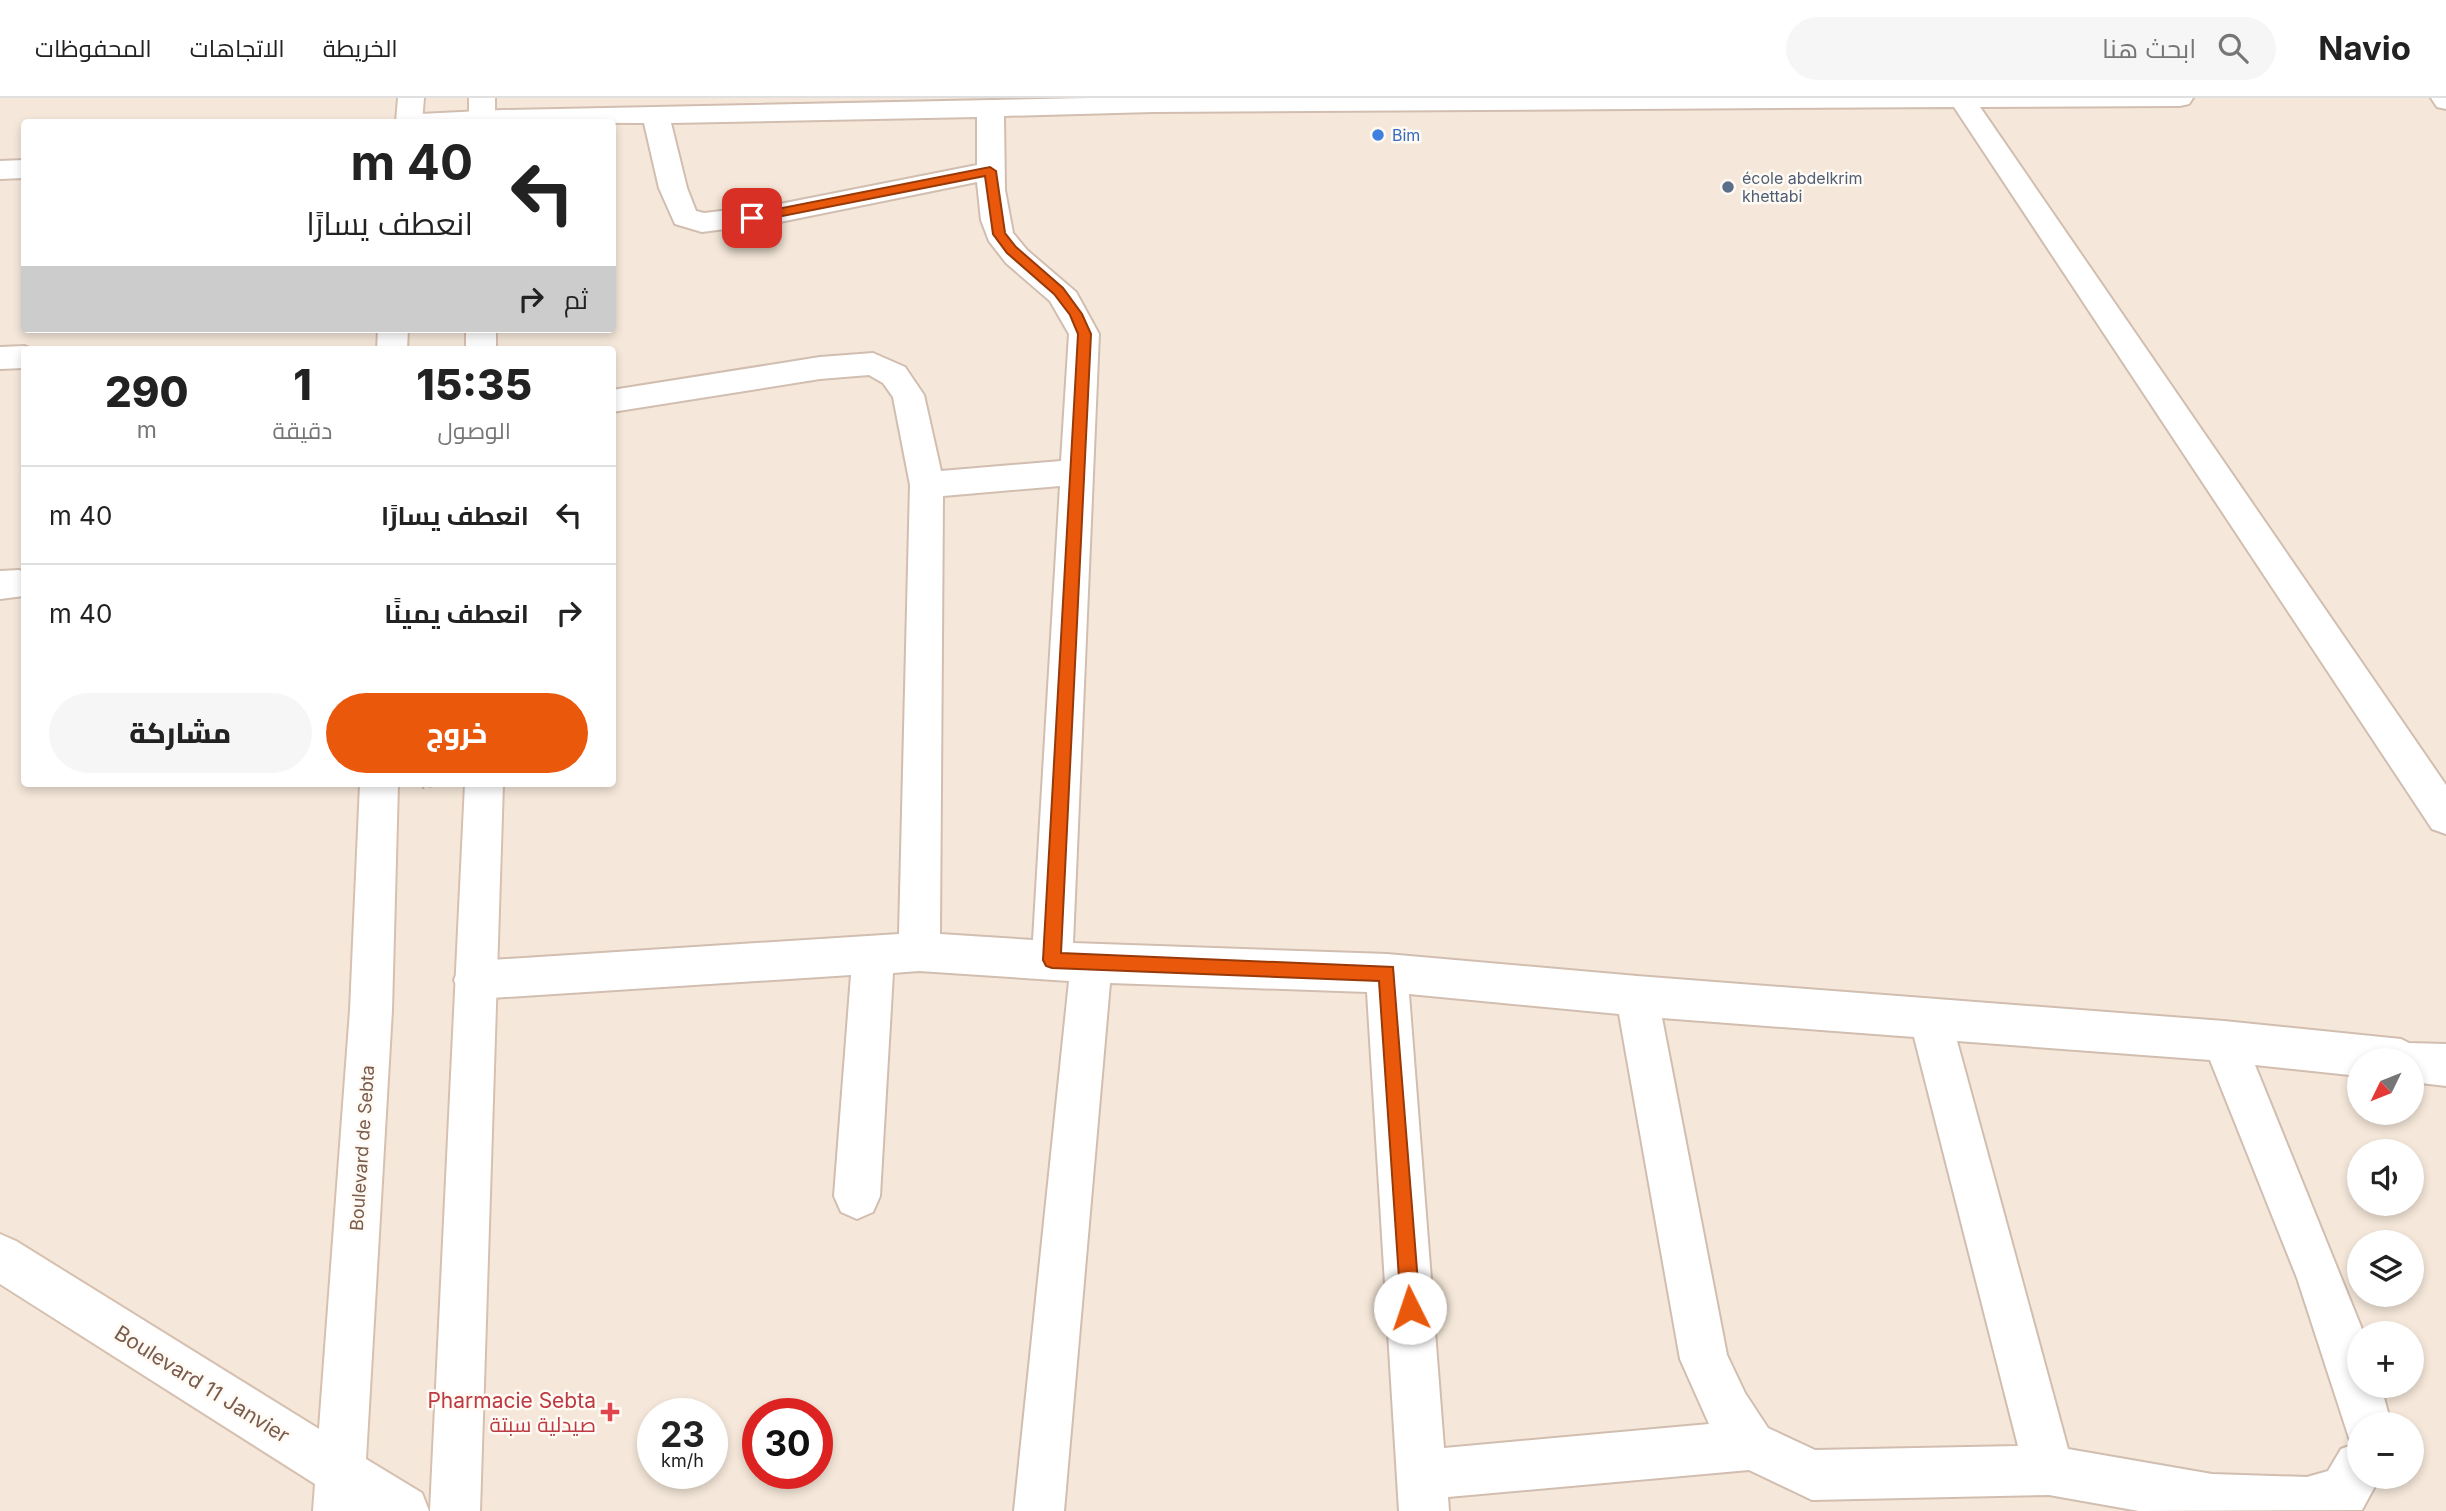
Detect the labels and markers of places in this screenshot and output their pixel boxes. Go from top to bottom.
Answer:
place label: Bim [1392,125,1420,145]
marker: Bim [1370,127,1386,143]
place label: école abdelkrim khettabi [1742,168,1863,206]
marker: école abdelkrim khettabi [1720,179,1736,195]
pin [722,188,782,248]
place label: Pharmacie Sebta صيدلية سبتة [427,1388,596,1437]
marker: Pharmacie Sebta صيدلية سبتة [602,1404,618,1420]

